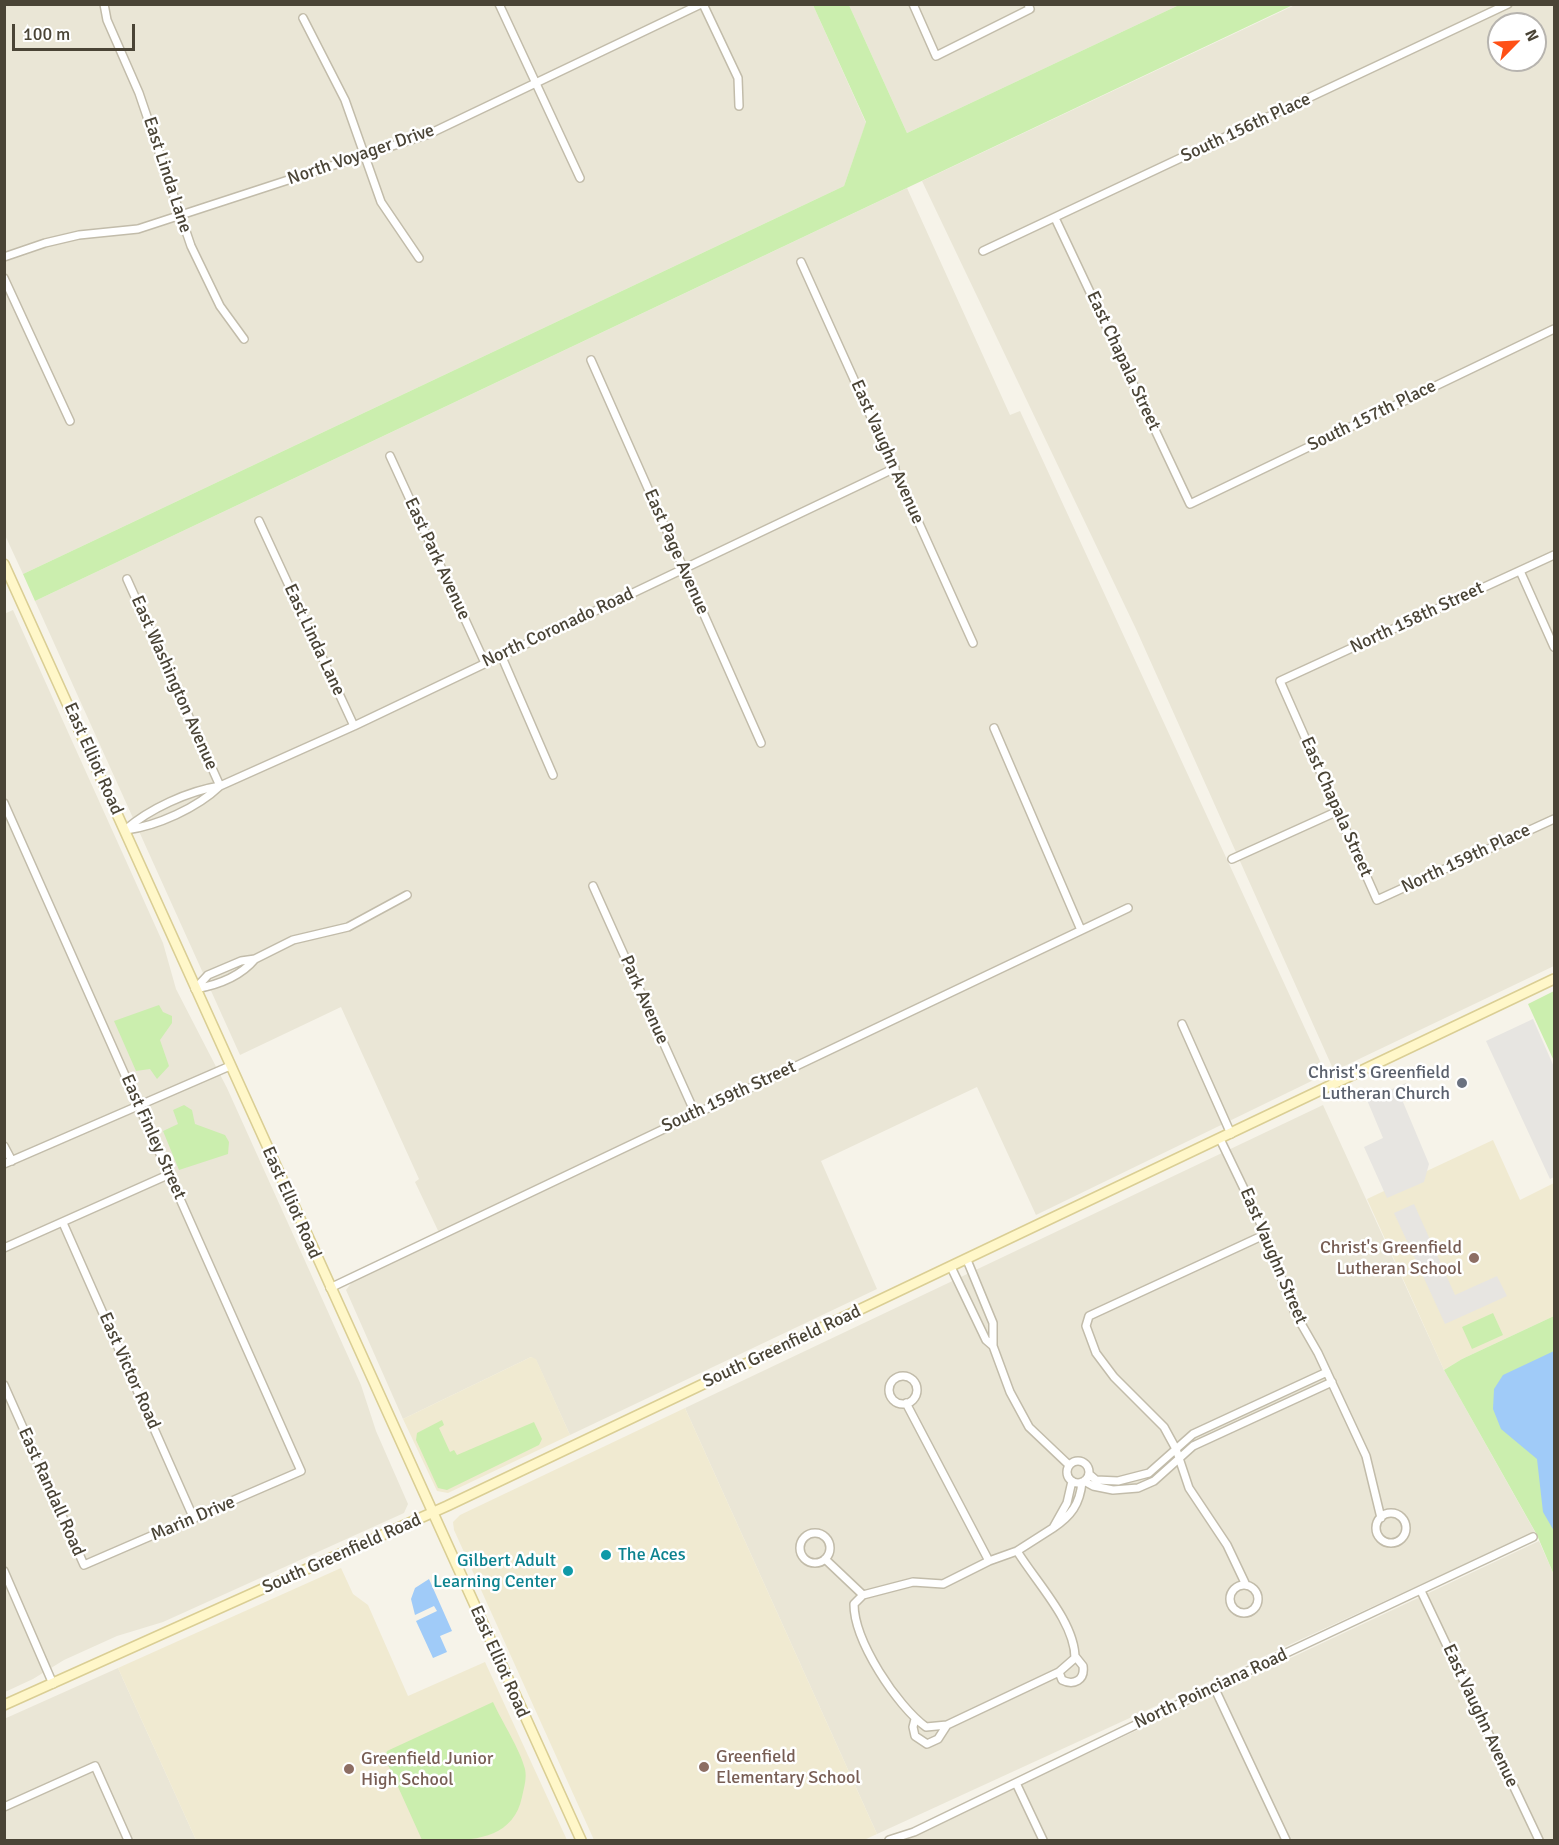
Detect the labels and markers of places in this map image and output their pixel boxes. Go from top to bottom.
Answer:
place label: Christ's Greenfield Lutheran Church [1308,1062,1450,1104]
marker: Christ's Greenfield Lutheran Church [1455,1076,1469,1090]
place label: Christ's Greenfield Lutheran School [1320,1237,1462,1280]
marker: Christ's Greenfield Lutheran School [1467,1251,1481,1265]
place label: The Aces [618,1544,686,1566]
marker: The Aces [599,1548,613,1562]
place label: Gilbert Adult Learning Center [433,1550,556,1592]
marker: Gilbert Adult Learning Center [561,1564,575,1578]
place label: Greenfield Elementary School [716,1746,861,1788]
place label: Greenfield Junior High School [361,1748,493,1790]
marker: Greenfield Elementary School [697,1760,711,1774]
marker: Greenfield Junior High School [342,1762,356,1776]

